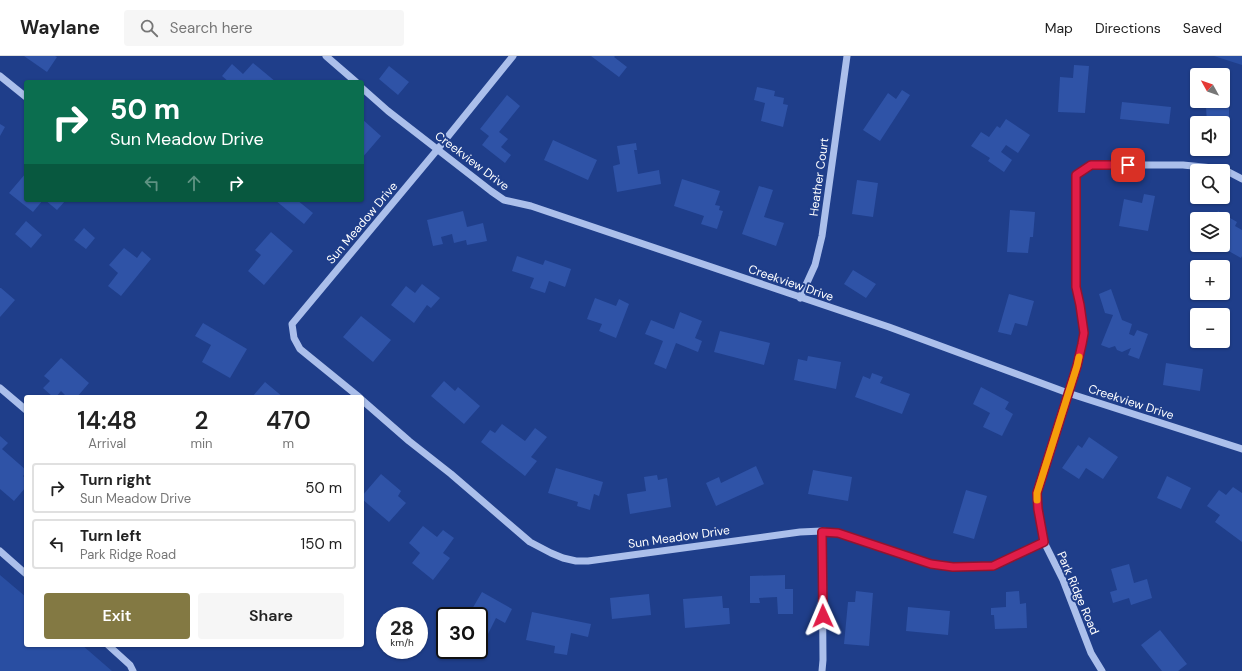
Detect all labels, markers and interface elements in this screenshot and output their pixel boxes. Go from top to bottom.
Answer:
search box [124,10,404,46]
text: Waylane [20,15,100,40]
icon: search [138,17,160,39]
text: Search here [170,18,253,38]
text: Map [1045,19,1073,37]
text: Directions [1095,19,1161,37]
text: Saved [1183,19,1222,37]
north arrow [1190,68,1230,108]
map controls [1190,68,1230,348]
text: 50 m [110,91,180,128]
icon: right [44,96,96,148]
button: sound [1190,116,1230,156]
text: Sun Meadow Drive [110,127,264,151]
street label: Creekview Drive [432,128,513,194]
street label: Heather Court [806,136,832,217]
pin [1111,148,1145,182]
icon: arrive [1117,154,1139,176]
button: search [1190,164,1230,204]
icon: left [141,172,163,194]
icon: ahead [183,172,205,194]
icon: right [225,172,247,194]
street label: Sun Meadow Drive [323,178,401,267]
button: layers [1190,212,1230,252]
button: + [1190,260,1230,300]
street label: Creekview Drive [746,261,836,305]
button: − [1190,308,1230,348]
street label: Creekview Drive [1086,381,1176,423]
text: 14:48 [77,405,137,436]
text: 2 [195,405,208,436]
text: 470 [266,405,311,436]
text: Arrival [88,435,126,452]
text: min [190,435,213,452]
text: m [282,435,294,452]
text: Turn right [80,470,151,490]
icon: right [46,477,68,499]
text: 50 m [305,478,342,498]
text: Sun Meadow Drive [80,490,191,507]
street label: Sun Meadow Drive [627,522,731,552]
text: Turn left [80,526,141,546]
icon: left [46,533,68,555]
text: 150 m [301,534,342,554]
text: Park Ridge Road [80,546,176,563]
street label: Park Ridge Road [1053,549,1103,637]
button: Exit [44,593,190,639]
button: Share [198,593,344,639]
position arrow [802,595,844,637]
speed limit sign: 30 [436,607,488,659]
text: 28 [390,615,414,641]
text: km/h [390,636,414,649]

